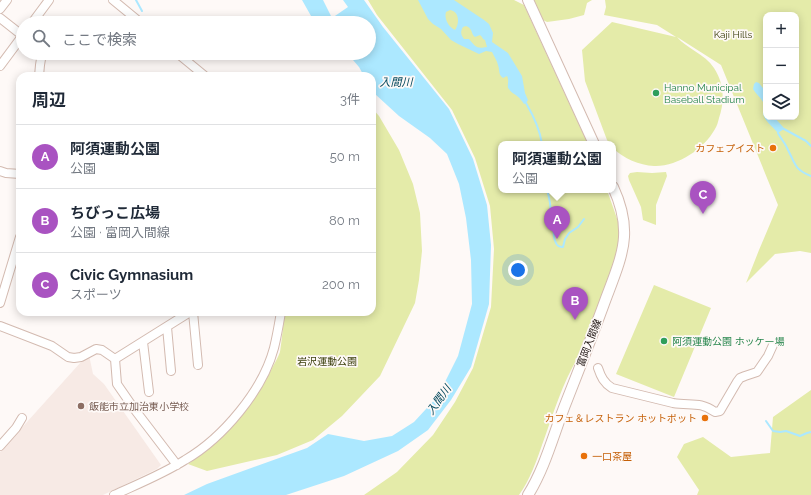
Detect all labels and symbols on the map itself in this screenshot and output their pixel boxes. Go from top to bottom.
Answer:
park label: Kaji Hills [714,29,753,40]
water label: 入間川 [380,76,413,89]
place label: Hanno Municipal Baseball Stadium [664,82,744,105]
marker: Hanno Municipal Baseball Stadium [651,88,661,98]
place label: カフェプイスト [695,143,765,154]
marker: カフェプイスト [768,143,778,153]
pin: C [690,181,716,214]
pin: A [544,206,570,239]
your location [508,260,528,280]
pin: B [562,287,588,320]
street label: 富岡入間線 [575,318,603,368]
marker: 阿須運動公園 ホッケー場 [659,336,669,346]
place label: 阿須運動公園 ホッケー場 [672,336,785,347]
park label: 岩沢運動公園 [297,356,357,367]
water label: 入間川 [424,382,455,417]
marker: 飯能市立加治東小学校 [76,401,86,411]
place label: 飯能市立加治東小学校 [89,401,189,412]
place label: カフェ＆レストラン ホットポット [544,413,697,424]
marker: カフェ＆レストラン ホットポット [700,413,710,423]
marker: 一口茶屋 [579,451,589,461]
place label: 一口茶屋 [592,451,632,462]

